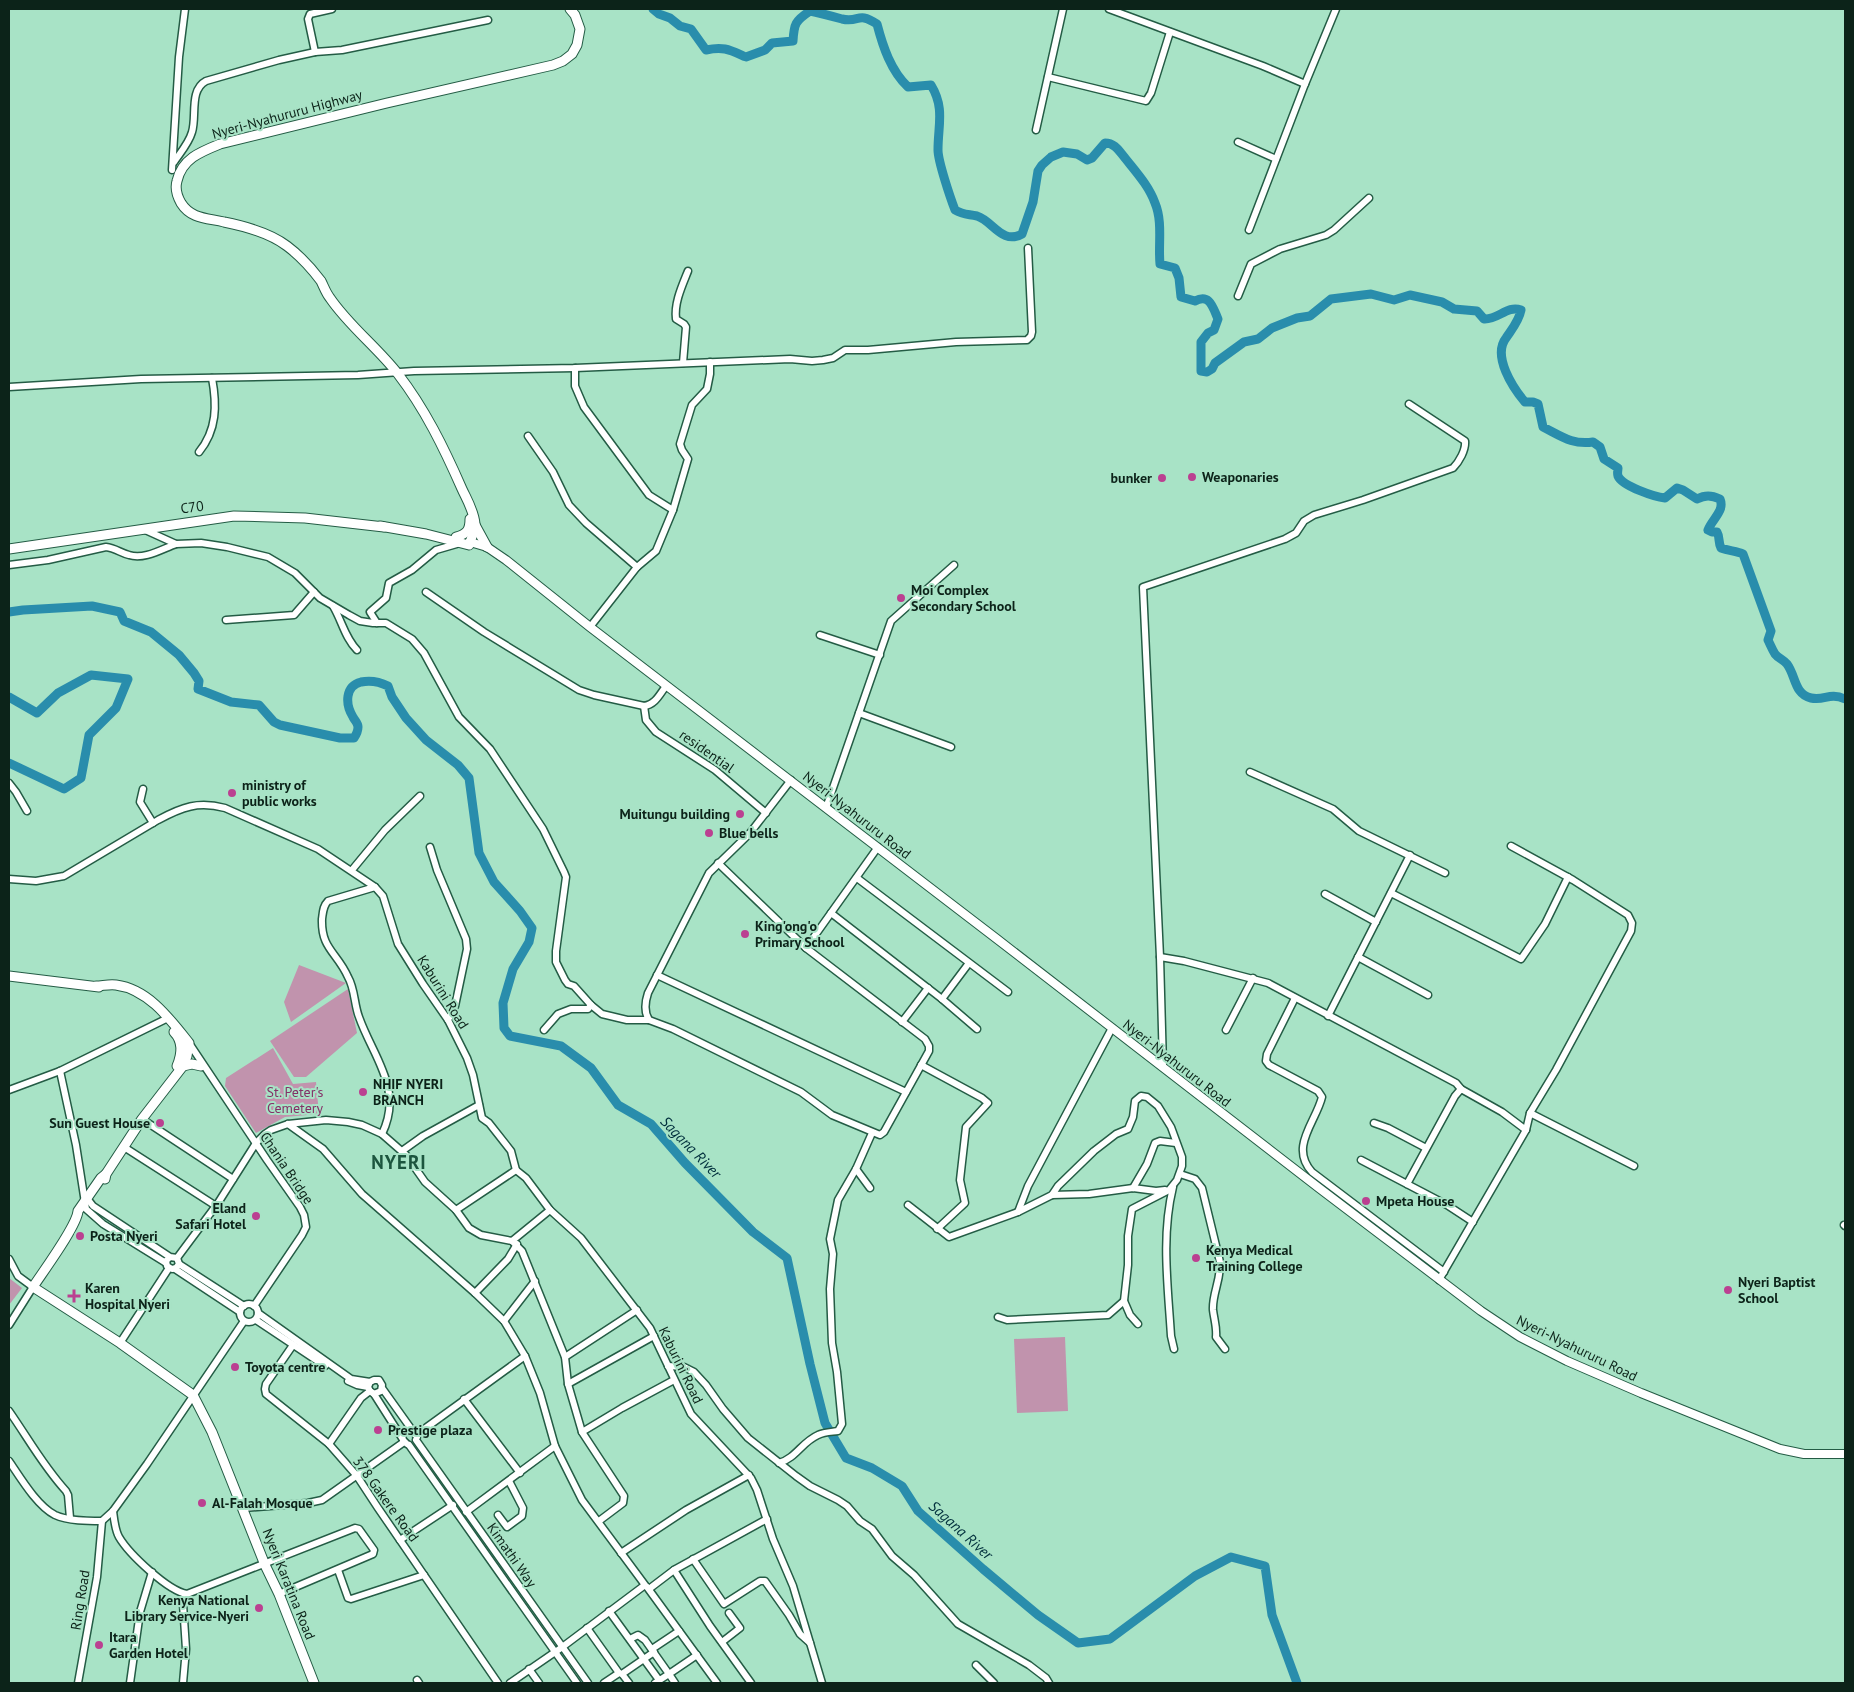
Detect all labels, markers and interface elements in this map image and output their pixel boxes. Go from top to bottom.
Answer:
street label: Nyeri-Nyahururu Highway [210,85,365,143]
place label: Weaponaries [1202,468,1279,486]
place label: bunker [1111,469,1152,487]
marker: Weaponaries [1186,471,1198,483]
marker: bunker [1156,472,1168,484]
street label: C70 [179,496,205,518]
place label: Moi Complex Secondary School [911,581,1017,615]
marker: Moi Complex Secondary School [895,592,907,604]
street label: residential [676,725,738,777]
street label: Nyeri-Nyahururu Road [799,767,915,863]
place label: ministry of public works [242,776,317,810]
marker: ministry of public works [226,787,238,799]
place label: Muitungu building [620,805,730,823]
marker: Muitungu building [734,808,746,820]
place label: Blue bells [719,824,778,842]
marker: Blue bells [703,827,715,839]
place label: King'ong'o Primary School [755,917,845,951]
marker: King'ong'o Primary School [739,928,751,940]
street label: Kaburini Road [413,952,473,1032]
street label: Nyeri-Nyahururu Road [1119,1015,1235,1111]
place label: NHIF NYERI BRANCH [373,1075,443,1109]
park label: St. Peter's Cemetery [266,1083,324,1117]
marker: NHIF NYERI BRANCH [357,1086,369,1098]
water label: Sagana River [657,1112,726,1183]
place label: Sun Guest House [49,1114,150,1132]
marker: Sun Guest House [154,1117,166,1129]
street label: Chania Bridge [256,1128,318,1208]
district label: NYERI [371,1150,427,1174]
place label: Mpeta House [1376,1192,1454,1210]
marker: Mpeta House [1360,1195,1372,1207]
place label: Eland Safari Hotel [175,1199,247,1233]
marker: Eland Safari Hotel [250,1210,262,1222]
place label: Posta Nyeri [90,1227,158,1245]
marker: Posta Nyeri [74,1230,86,1242]
place label: Kenya Medical Training College [1206,1241,1303,1275]
marker: Kenya Medical Training College [1190,1252,1202,1264]
place label: Nyeri Baptist School [1738,1273,1815,1307]
place label: Karen Hospital Nyeri [85,1279,170,1313]
marker: Nyeri Baptist School [1722,1284,1734,1296]
marker: Karen Hospital Nyeri [67,1289,81,1303]
street label: Nyeri-Nyahururu Road [1513,1311,1641,1385]
street label: Kaburini Road [655,1324,707,1406]
place label: Toyota centre [245,1358,325,1376]
marker: Toyota centre [229,1361,241,1373]
place label: Prestige plaza [388,1421,472,1439]
marker: Prestige plaza [372,1424,384,1436]
street label: 378 Gakere Road [349,1453,423,1545]
place label: Al-Falah Mosque [212,1494,313,1512]
water label: Sagana River [925,1496,998,1564]
marker: Al-Falah Mosque [196,1497,208,1509]
street label: Kimathi Way [483,1519,541,1591]
street label: Nyeri Karatina Road [258,1526,320,1642]
street label: Ring Road [66,1569,94,1631]
place label: Kenya National Library Service-Nyeri [125,1591,250,1625]
marker: Kenya National Library Service-Nyeri [253,1602,265,1614]
place label: Itara Garden Hotel [109,1628,189,1662]
marker: Itara Garden Hotel [93,1639,105,1651]

